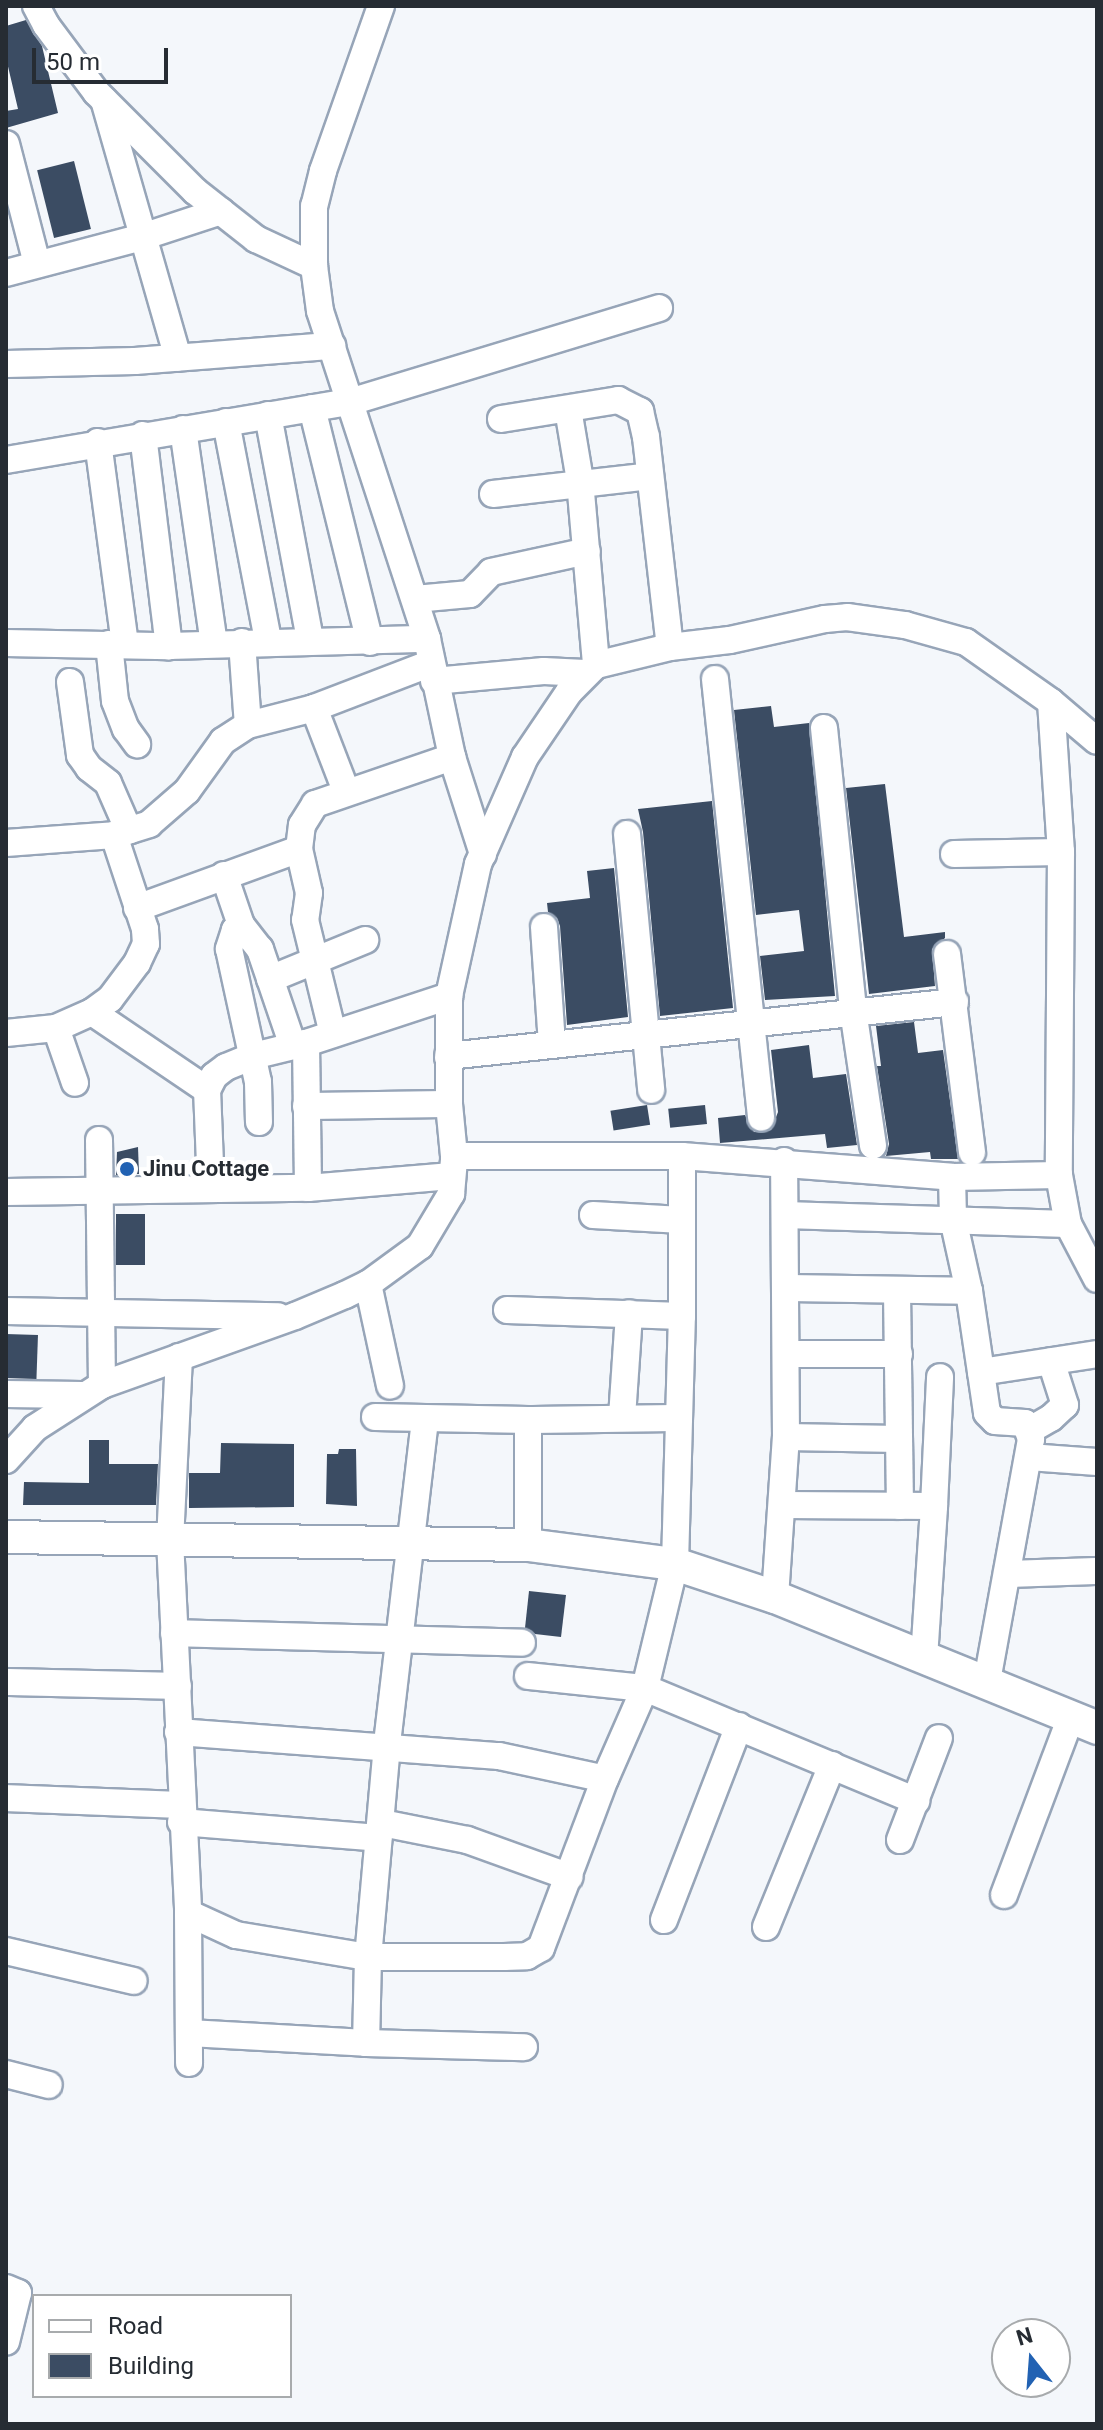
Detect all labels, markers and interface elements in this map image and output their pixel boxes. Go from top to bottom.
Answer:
scale bar [36,32,172,82]
text: 50 m [46,48,100,76]
place label: Jinu Cottage [143,1156,269,1182]
marker: Jinu Cottage [118,1160,136,1178]
legend [32,2294,292,2398]
text: Road [108,2312,163,2340]
north arrow [991,2318,1071,2398]
text: N [1013,2322,1036,2351]
text: Building [108,2352,194,2380]

